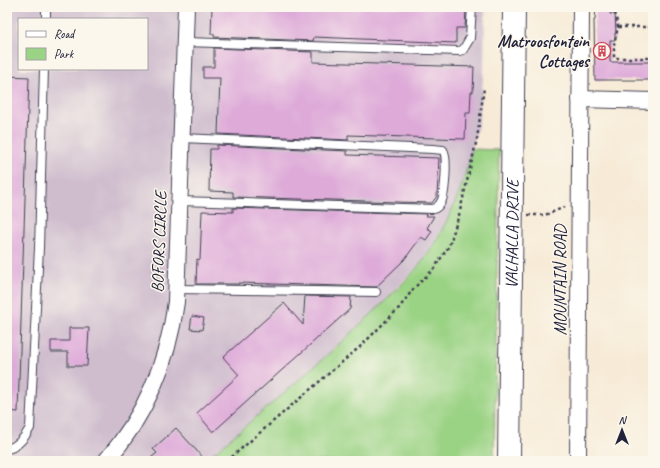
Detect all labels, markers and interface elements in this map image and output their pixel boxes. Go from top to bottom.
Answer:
legend [18,18,148,70]
text: Road [54,26,76,42]
place label: Matroosfontein Cottages [498,31,591,72]
building icon: Matroosfontein Cottages [592,41,612,61]
text: Park [54,46,75,62]
street label: VALHALLA DRIVE [500,176,523,289]
street label: BOFORS CIRCLE [147,189,171,293]
street label: MOUNTAIN ROAD [550,223,571,335]
north arrow [602,410,642,450]
text: N [619,413,628,427]

